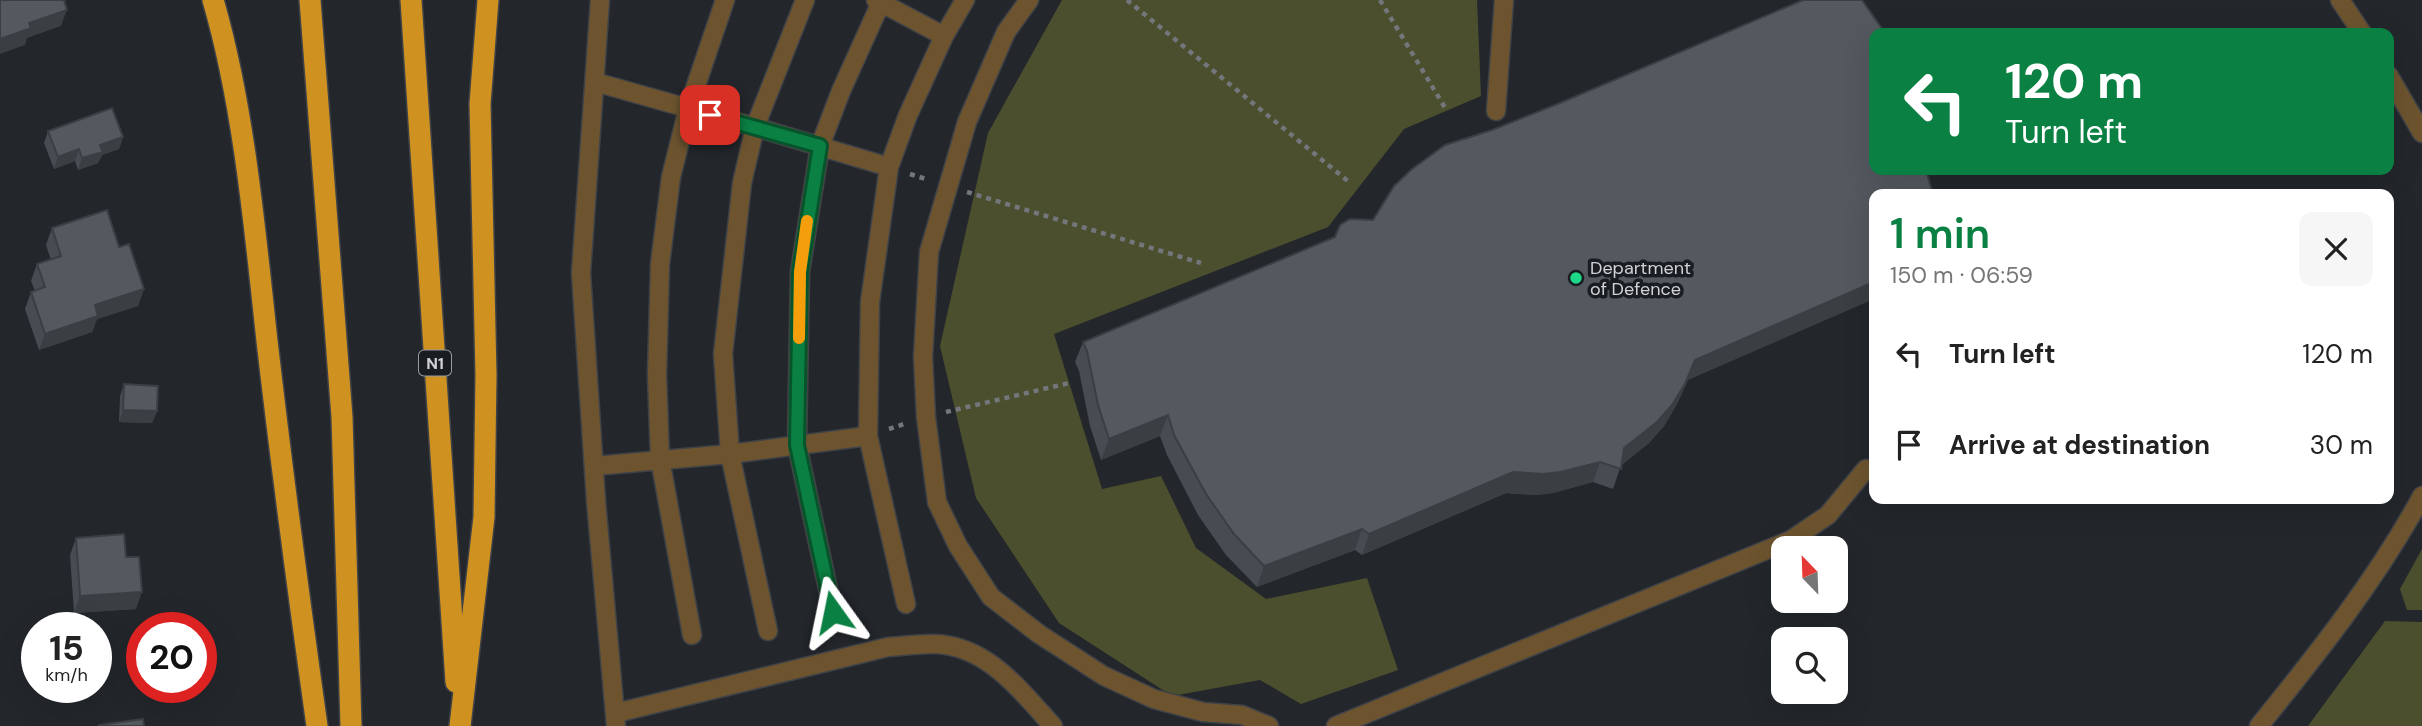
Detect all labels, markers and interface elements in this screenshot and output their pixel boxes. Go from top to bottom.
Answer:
text: 120 m [2005,49,2143,113]
icon: left [1890,56,1981,147]
pin [680,85,740,145]
icon: arrive [691,96,729,134]
text: Turn left [2005,111,2127,153]
text: 1 min [1890,206,1990,261]
button: close [2299,212,2373,286]
place label: Department of Defence [1590,256,1691,301]
text: 150 m · 06:59 [1890,260,2033,290]
marker: Department of Defence [1568,270,1584,286]
icon: left [1890,335,1928,373]
text: Turn left [1949,337,2056,371]
text: 120 m [2302,337,2373,371]
road number: N1 [419,350,451,376]
icon: arrive [1890,426,1928,464]
text: Arrive at destination [1949,428,2210,462]
text: 30 m [2310,428,2373,462]
north arrow [1771,536,1848,612]
map controls [1771,536,1848,704]
position arrow [796,575,870,649]
speed limit sign: 20 [126,612,217,703]
text: 15 [49,625,84,671]
button: search [1771,627,1848,704]
text: km/h [45,663,88,687]

